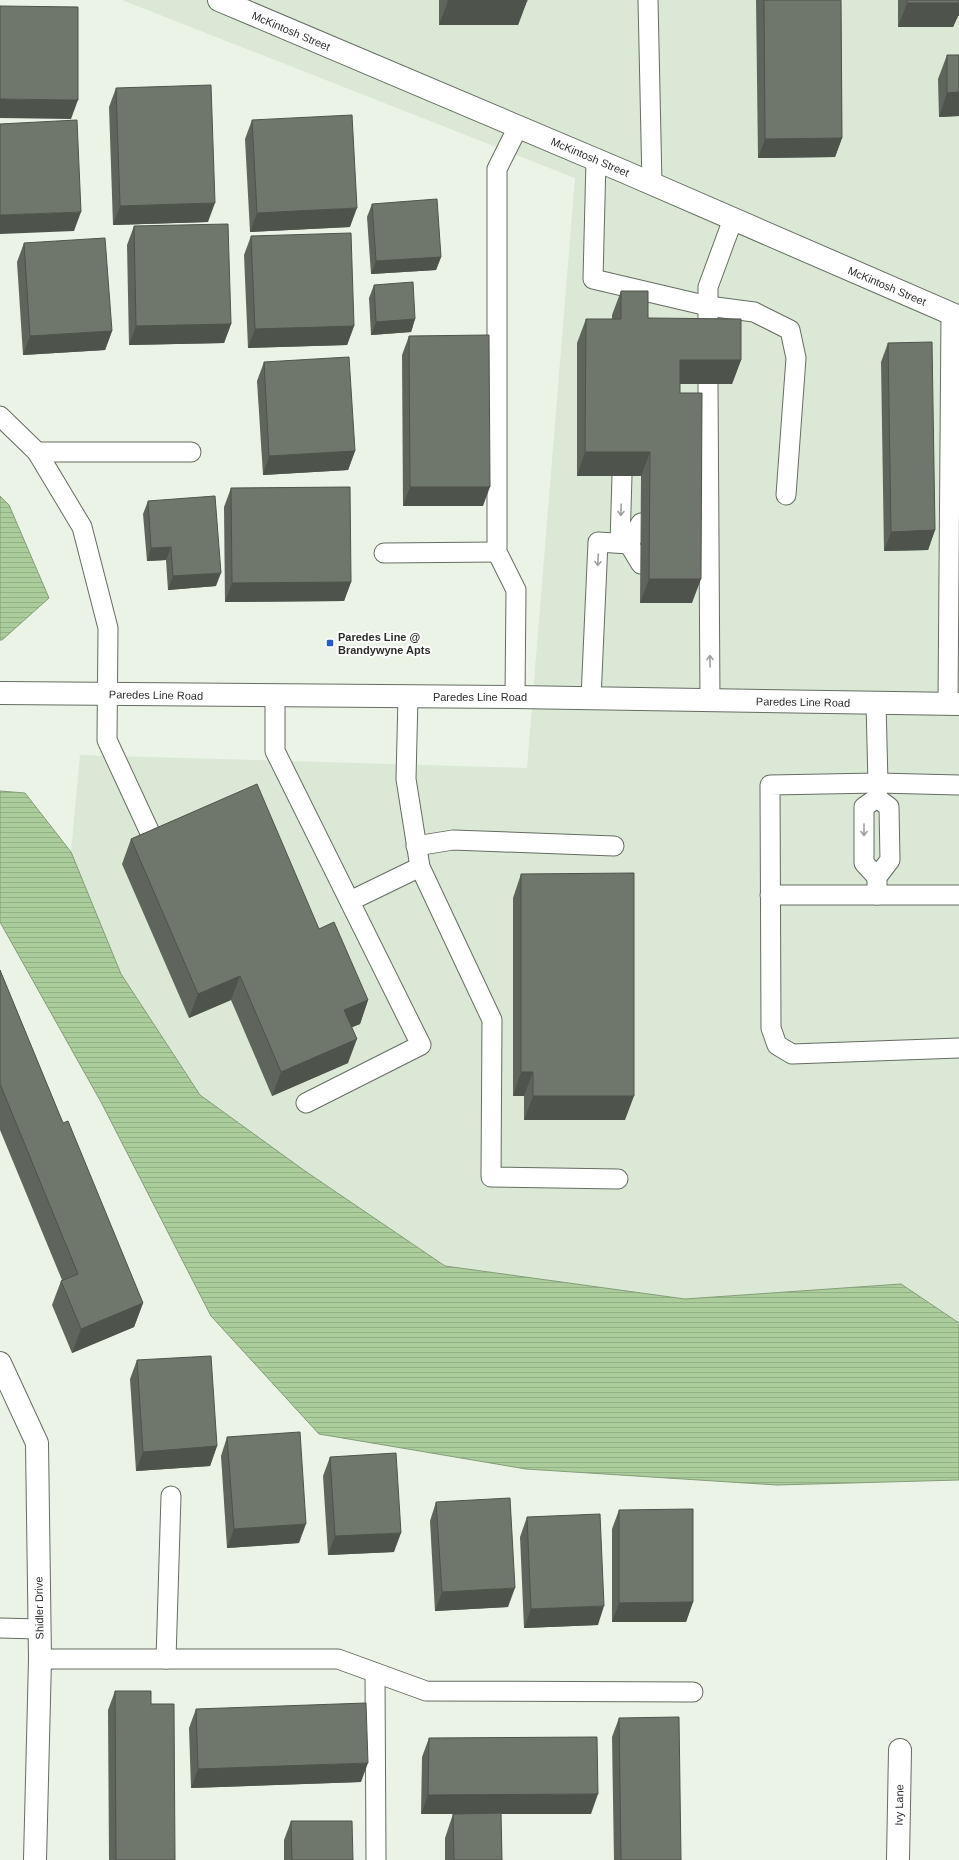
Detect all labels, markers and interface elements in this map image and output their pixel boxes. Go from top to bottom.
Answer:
street label: McKintosh Street [250,9,332,53]
street label: McKintosh Street [549,135,631,179]
street label: McKintosh Street [846,264,928,308]
one-way arrow [617,503,624,516]
one-way arrow [594,553,601,566]
place label: Paredes Line @ Brandywyne Apts [338,631,431,656]
marker: Paredes Line @ Brandywyne Apts [325,638,335,648]
one-way arrow [706,655,714,668]
street label: Paredes Line Road [109,688,203,702]
street label: Paredes Line Road [433,691,527,703]
street label: Paredes Line Road [756,695,850,709]
one-way arrow [860,823,868,836]
street label: Shidler Drive [32,1576,46,1640]
street label: Ivy Lane [893,1784,905,1826]

